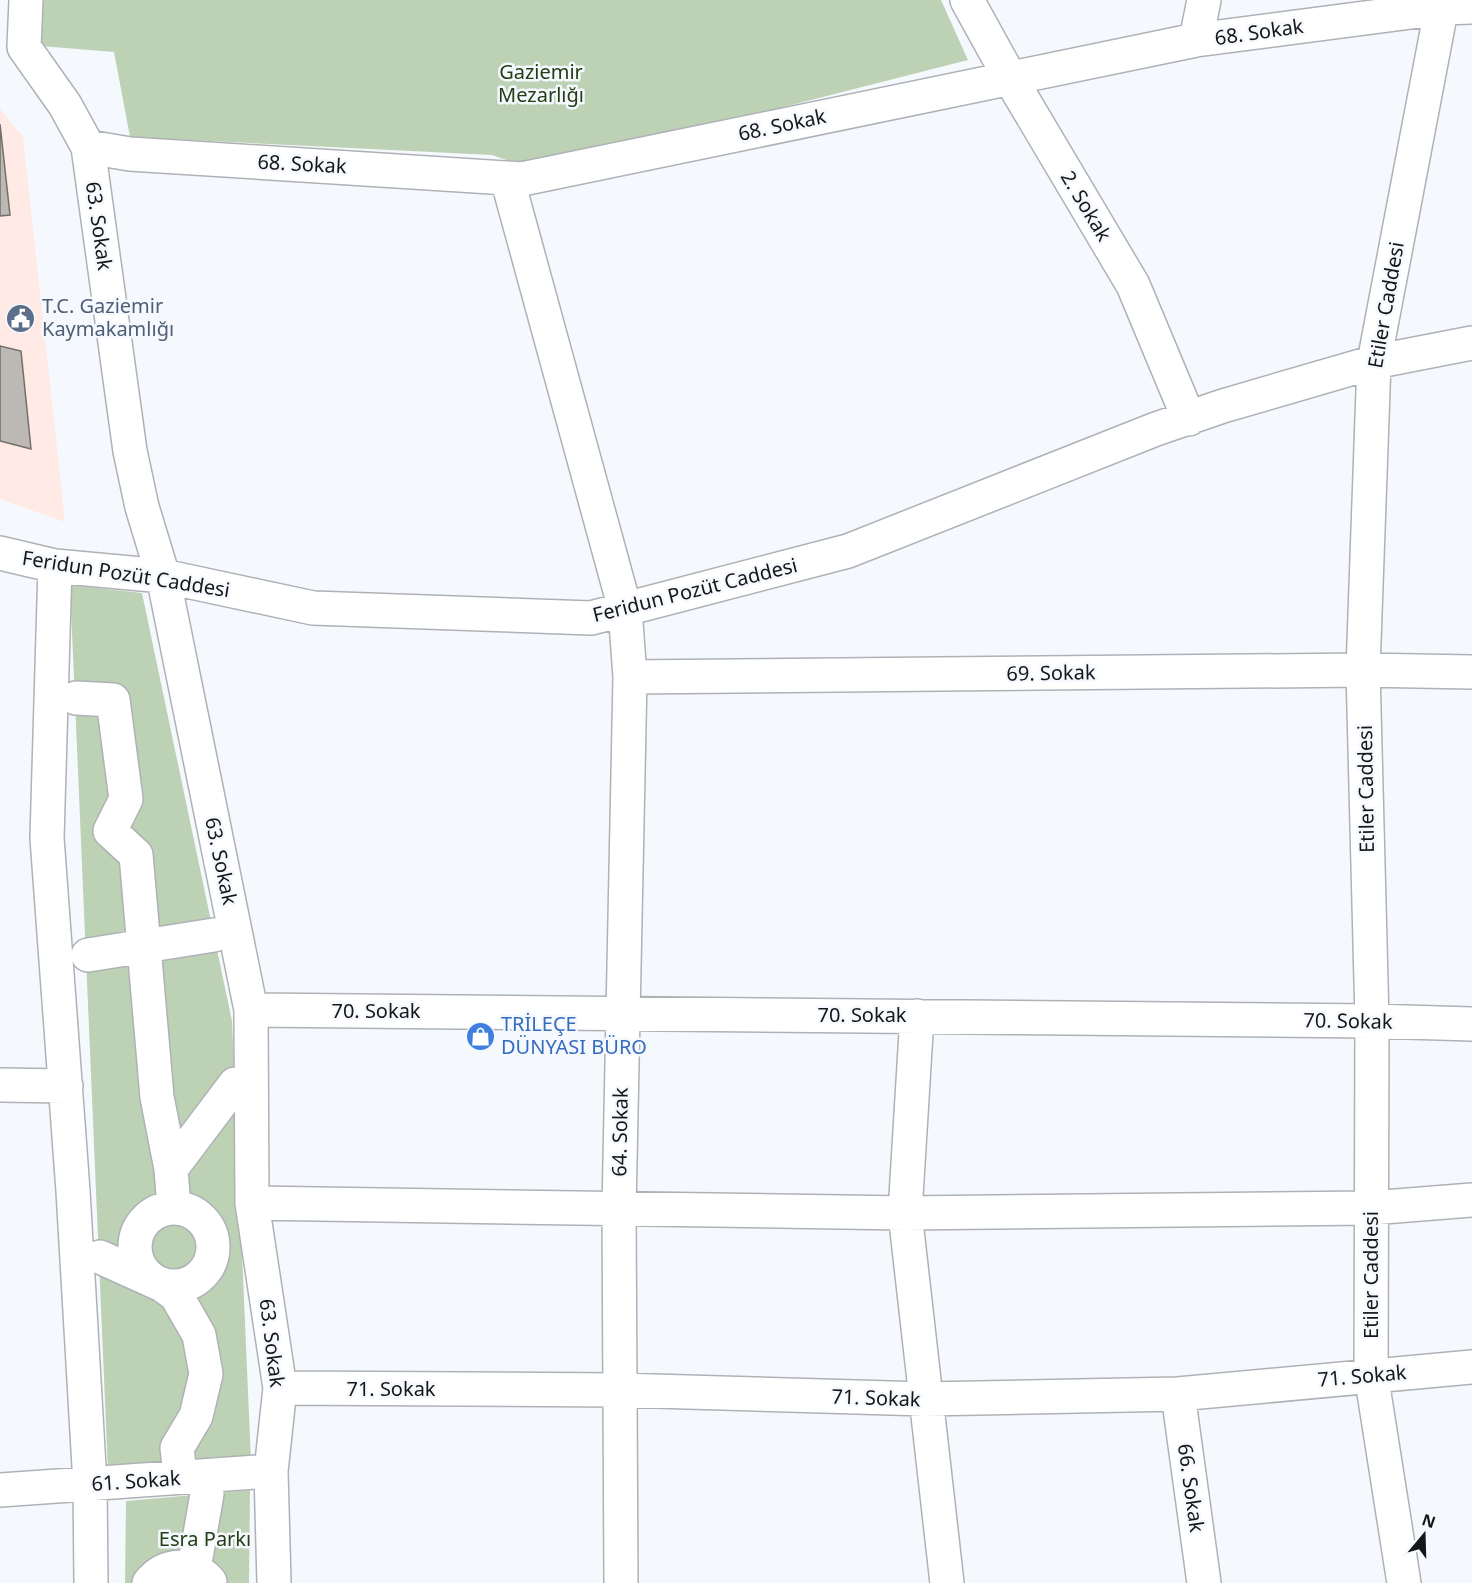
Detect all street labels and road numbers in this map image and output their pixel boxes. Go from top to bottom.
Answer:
street label: 68. Sokak [1213,12,1305,51]
street label: 68. Sokak [736,102,829,147]
street label: 68. Sokak [257,148,348,179]
street label: 2. Sokak [1055,166,1118,246]
street label: 63. Sokak [80,180,119,272]
street label: Etiler Caddesi [1361,240,1410,370]
street label: Feridun Pozüt Caddesi [20,544,232,603]
street label: Feridun Pozüt Caddesi [590,551,800,628]
street label: 69. Sokak [1006,658,1096,687]
street label: Etiler Caddesi [1351,725,1380,853]
street label: 63. Sokak [199,815,244,908]
street label: 70. Sokak [331,997,421,1024]
street label: 70. Sokak [817,1001,907,1028]
street label: 70. Sokak [1303,1006,1393,1035]
street label: 64. Sokak [605,1087,634,1177]
street label: Etiler Caddesi [1357,1211,1384,1339]
street label: 63. Sokak [254,1297,291,1389]
street label: 71. Sokak [1316,1358,1408,1393]
street label: 71. Sokak [346,1375,436,1402]
street label: 71. Sokak [831,1382,921,1413]
street label: 66. Sokak [1172,1442,1211,1534]
street label: 61. Sokak [91,1464,182,1497]

